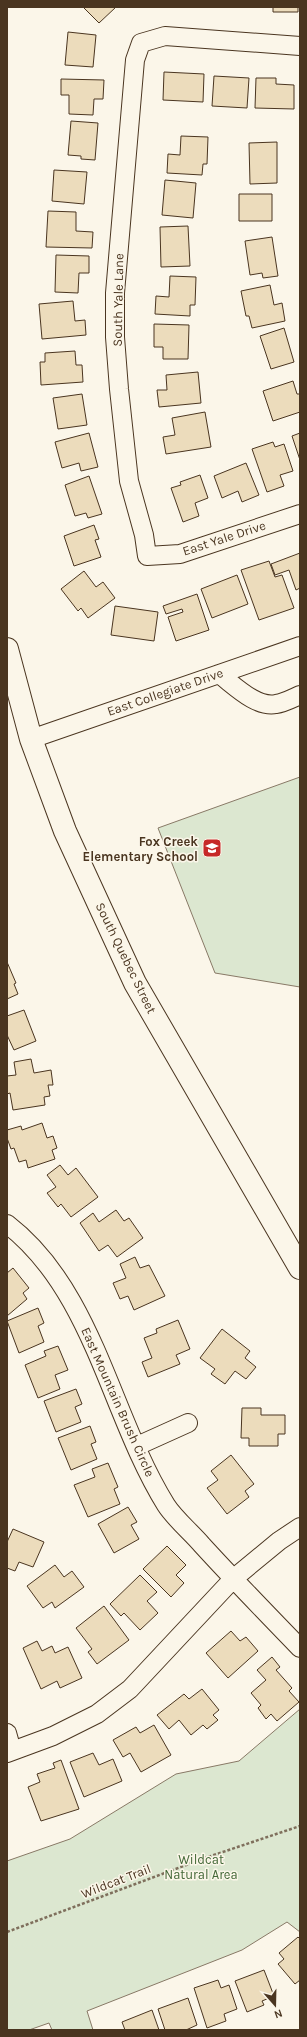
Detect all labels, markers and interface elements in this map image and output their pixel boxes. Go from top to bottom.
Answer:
street label: South Yale Lane [110,253,126,347]
street label: East Yale Drive [181,517,268,559]
street label: East Collegiate Drive [105,665,225,719]
place label: Fox Creek Elementary School [83,834,198,864]
school or university icon: Fox Creek Elementary School [201,837,223,859]
street label: South Quebec Street [93,900,159,1016]
street label: East Mountain Brush Circle [78,1325,158,1479]
park label: Wildcat Natural Area [164,1852,238,1882]
street label: Wildcat Trail [79,1861,153,1901]
north arrow [255,1985,295,2025]
text: N [272,2006,284,2021]

